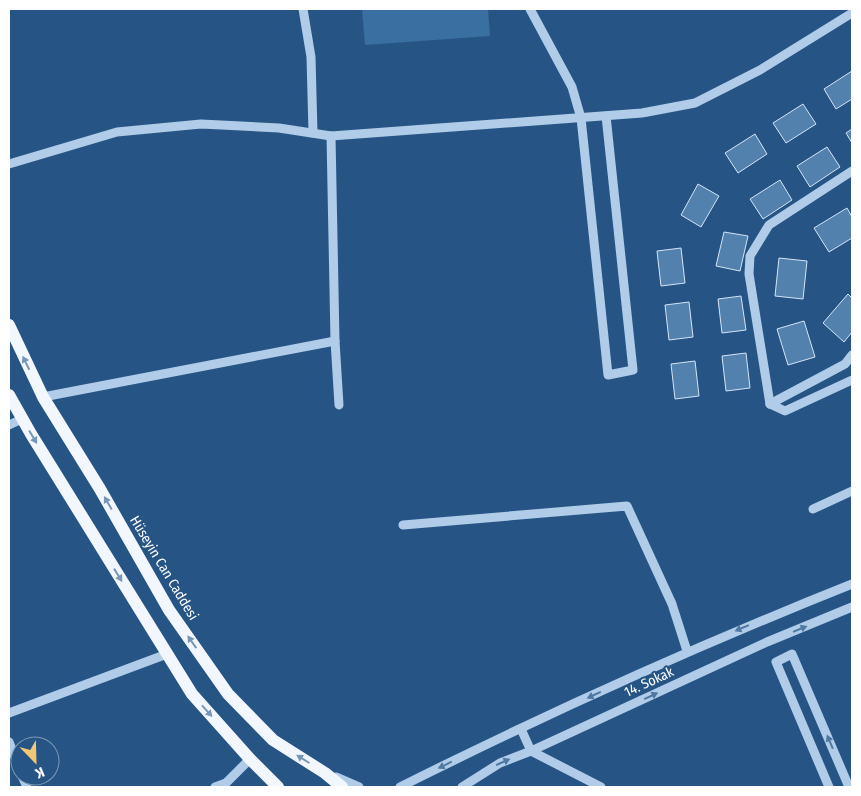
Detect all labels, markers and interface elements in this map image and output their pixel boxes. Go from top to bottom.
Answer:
one-way arrow [22,356,30,370]
one-way arrow [28,430,37,444]
one-way arrow [104,496,112,511]
street label: Hüseyin Can Caddesi [126,513,202,623]
one-way arrow [114,569,123,582]
one-way arrow [735,624,749,632]
one-way arrow [793,625,808,633]
one-way arrow [187,636,197,649]
street label: 14. Sokak [622,663,677,701]
one-way arrow [587,691,601,699]
one-way arrow [644,691,659,700]
one-way arrow [201,705,213,717]
one-way arrow [825,735,833,749]
north arrow [10,736,60,786]
one-way arrow [296,754,309,763]
one-way arrow [496,758,510,766]
one-way arrow [438,762,452,770]
text: K [32,763,47,782]

